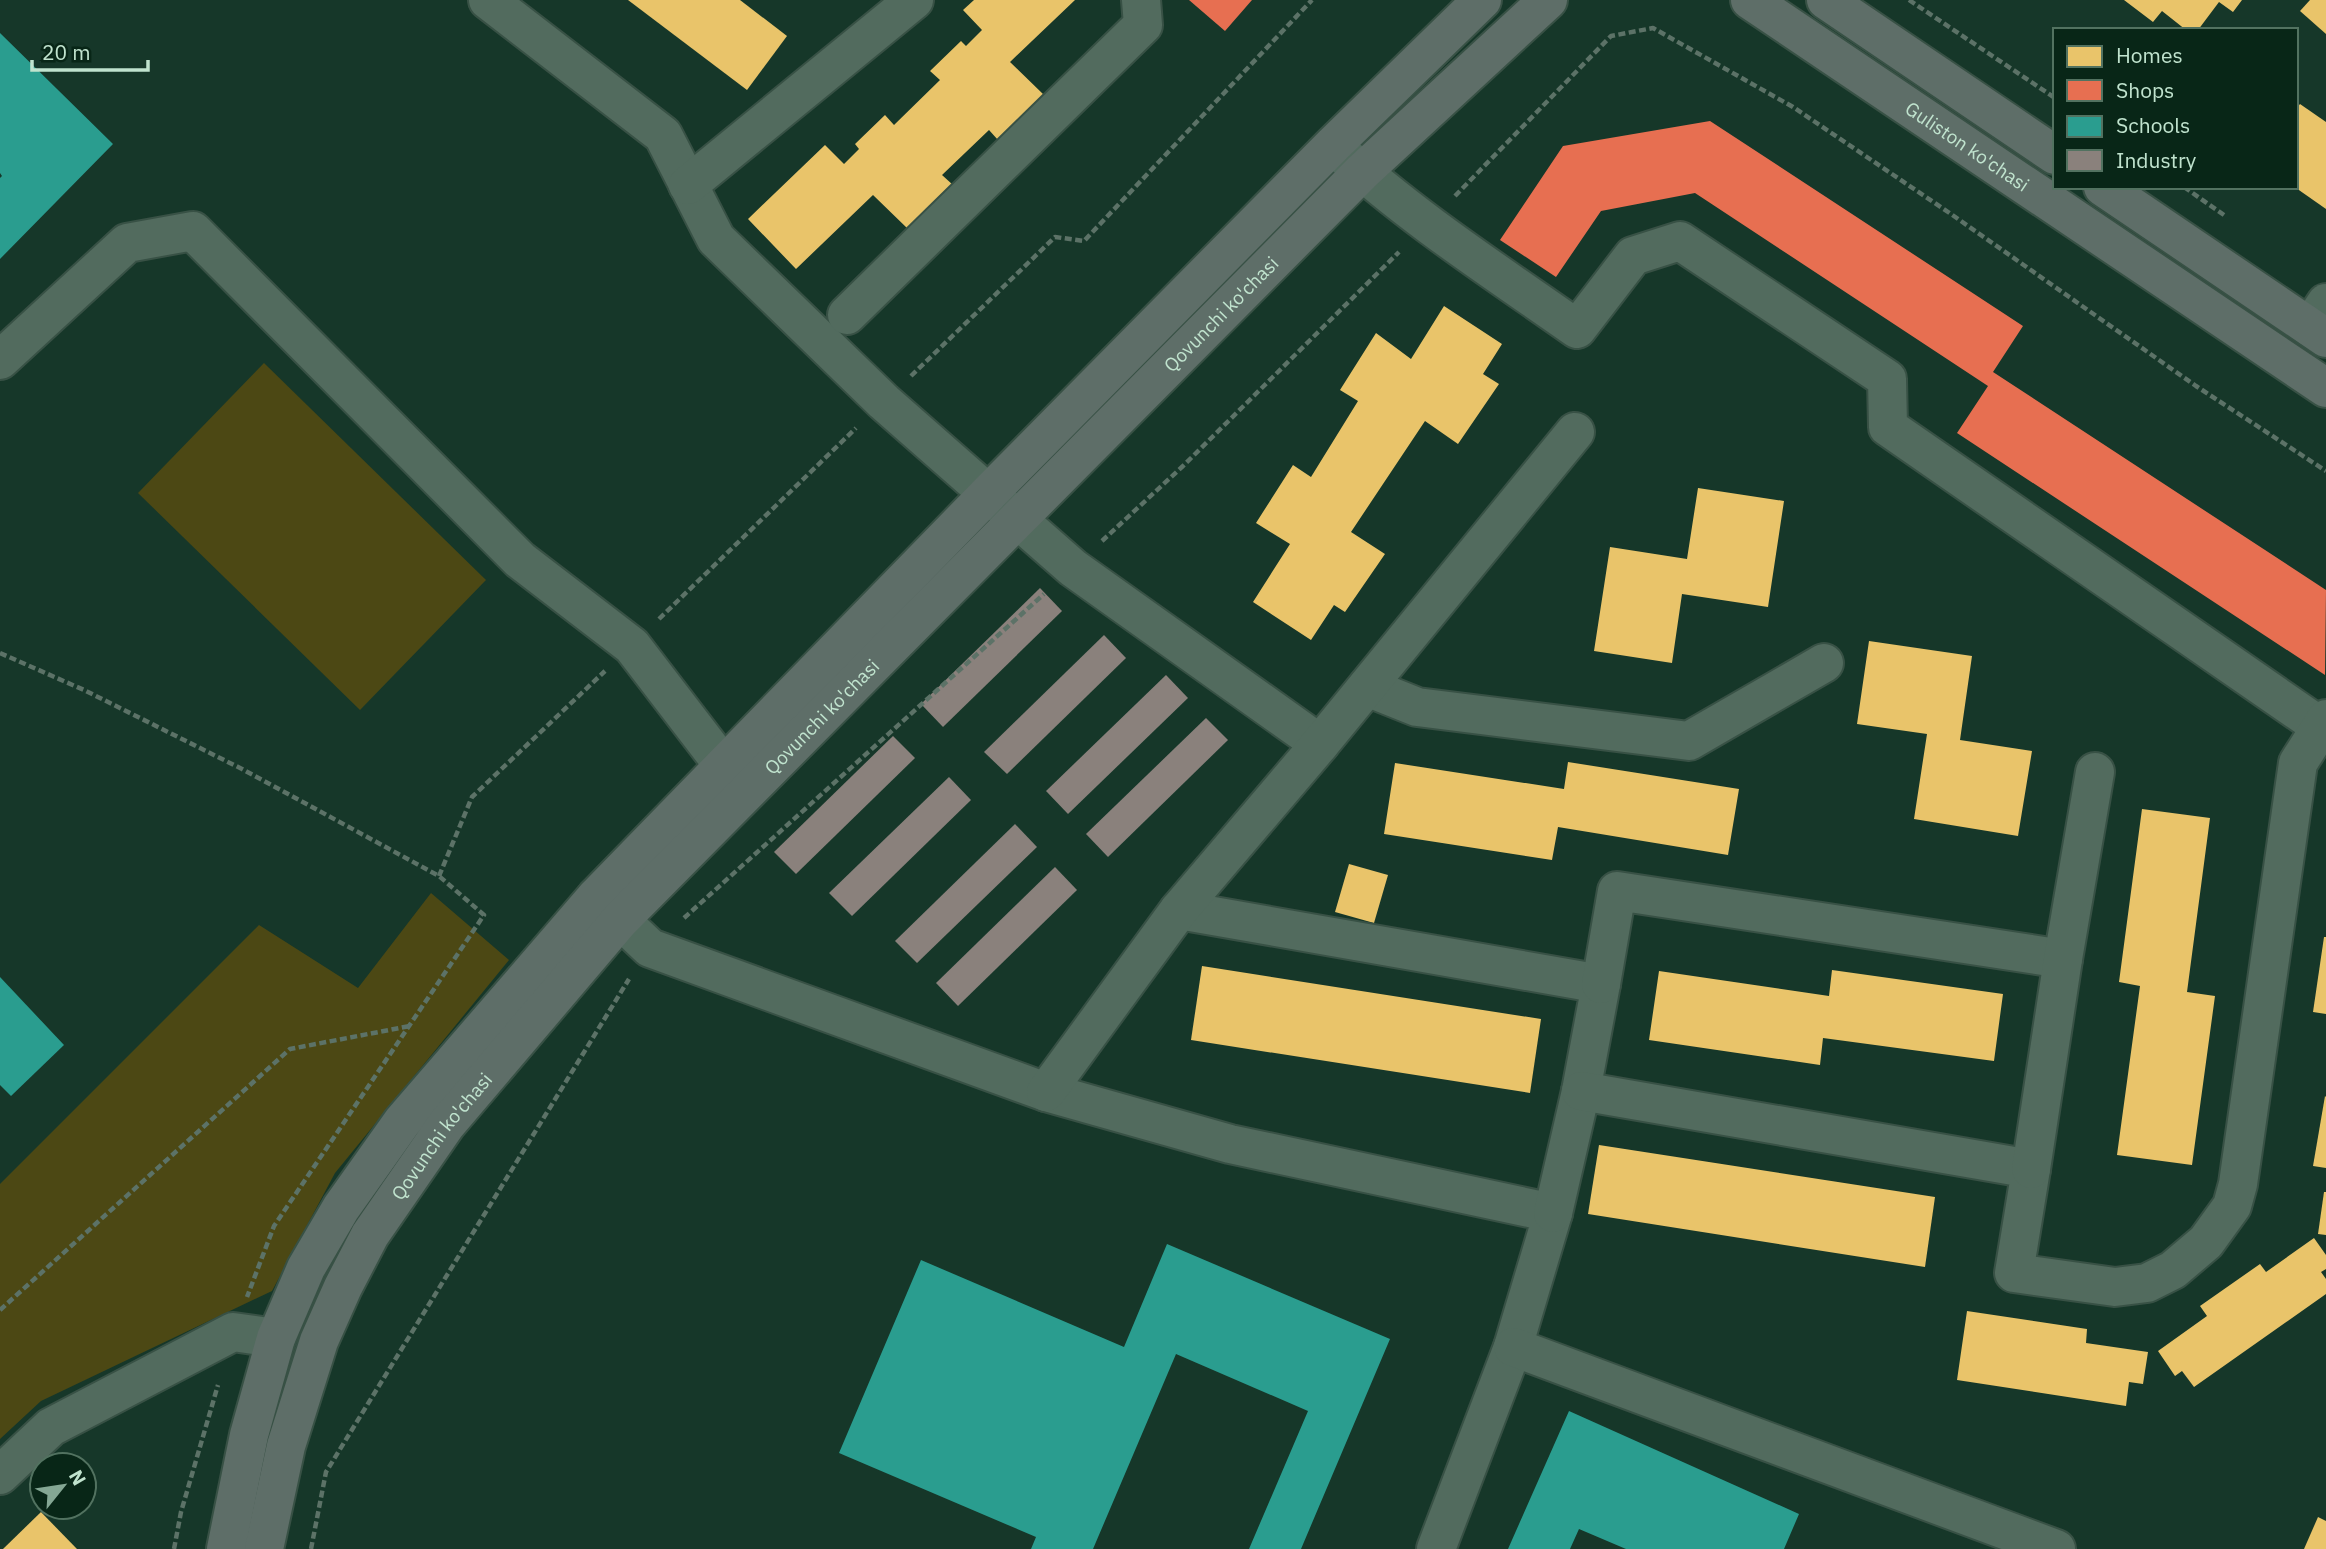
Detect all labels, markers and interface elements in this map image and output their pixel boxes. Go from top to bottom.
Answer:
scale bar [32,28,147,72]
legend [2053,28,2298,189]
text: 20 m [42,38,91,66]
text: Homes [2116,41,2183,69]
text: Shops [2116,76,2174,104]
street label: Guliston ko'chasi [1901,96,2034,197]
text: Schools [2116,111,2190,139]
text: Industry [2116,146,2197,174]
street label: Qovunchi ko'chasi [1158,251,1283,377]
street label: Qovunchi ko'chasi [759,654,884,780]
street label: Qovunchi ko'chasi [386,1068,497,1205]
north arrow [28,1451,98,1521]
text: N [64,1466,92,1489]

